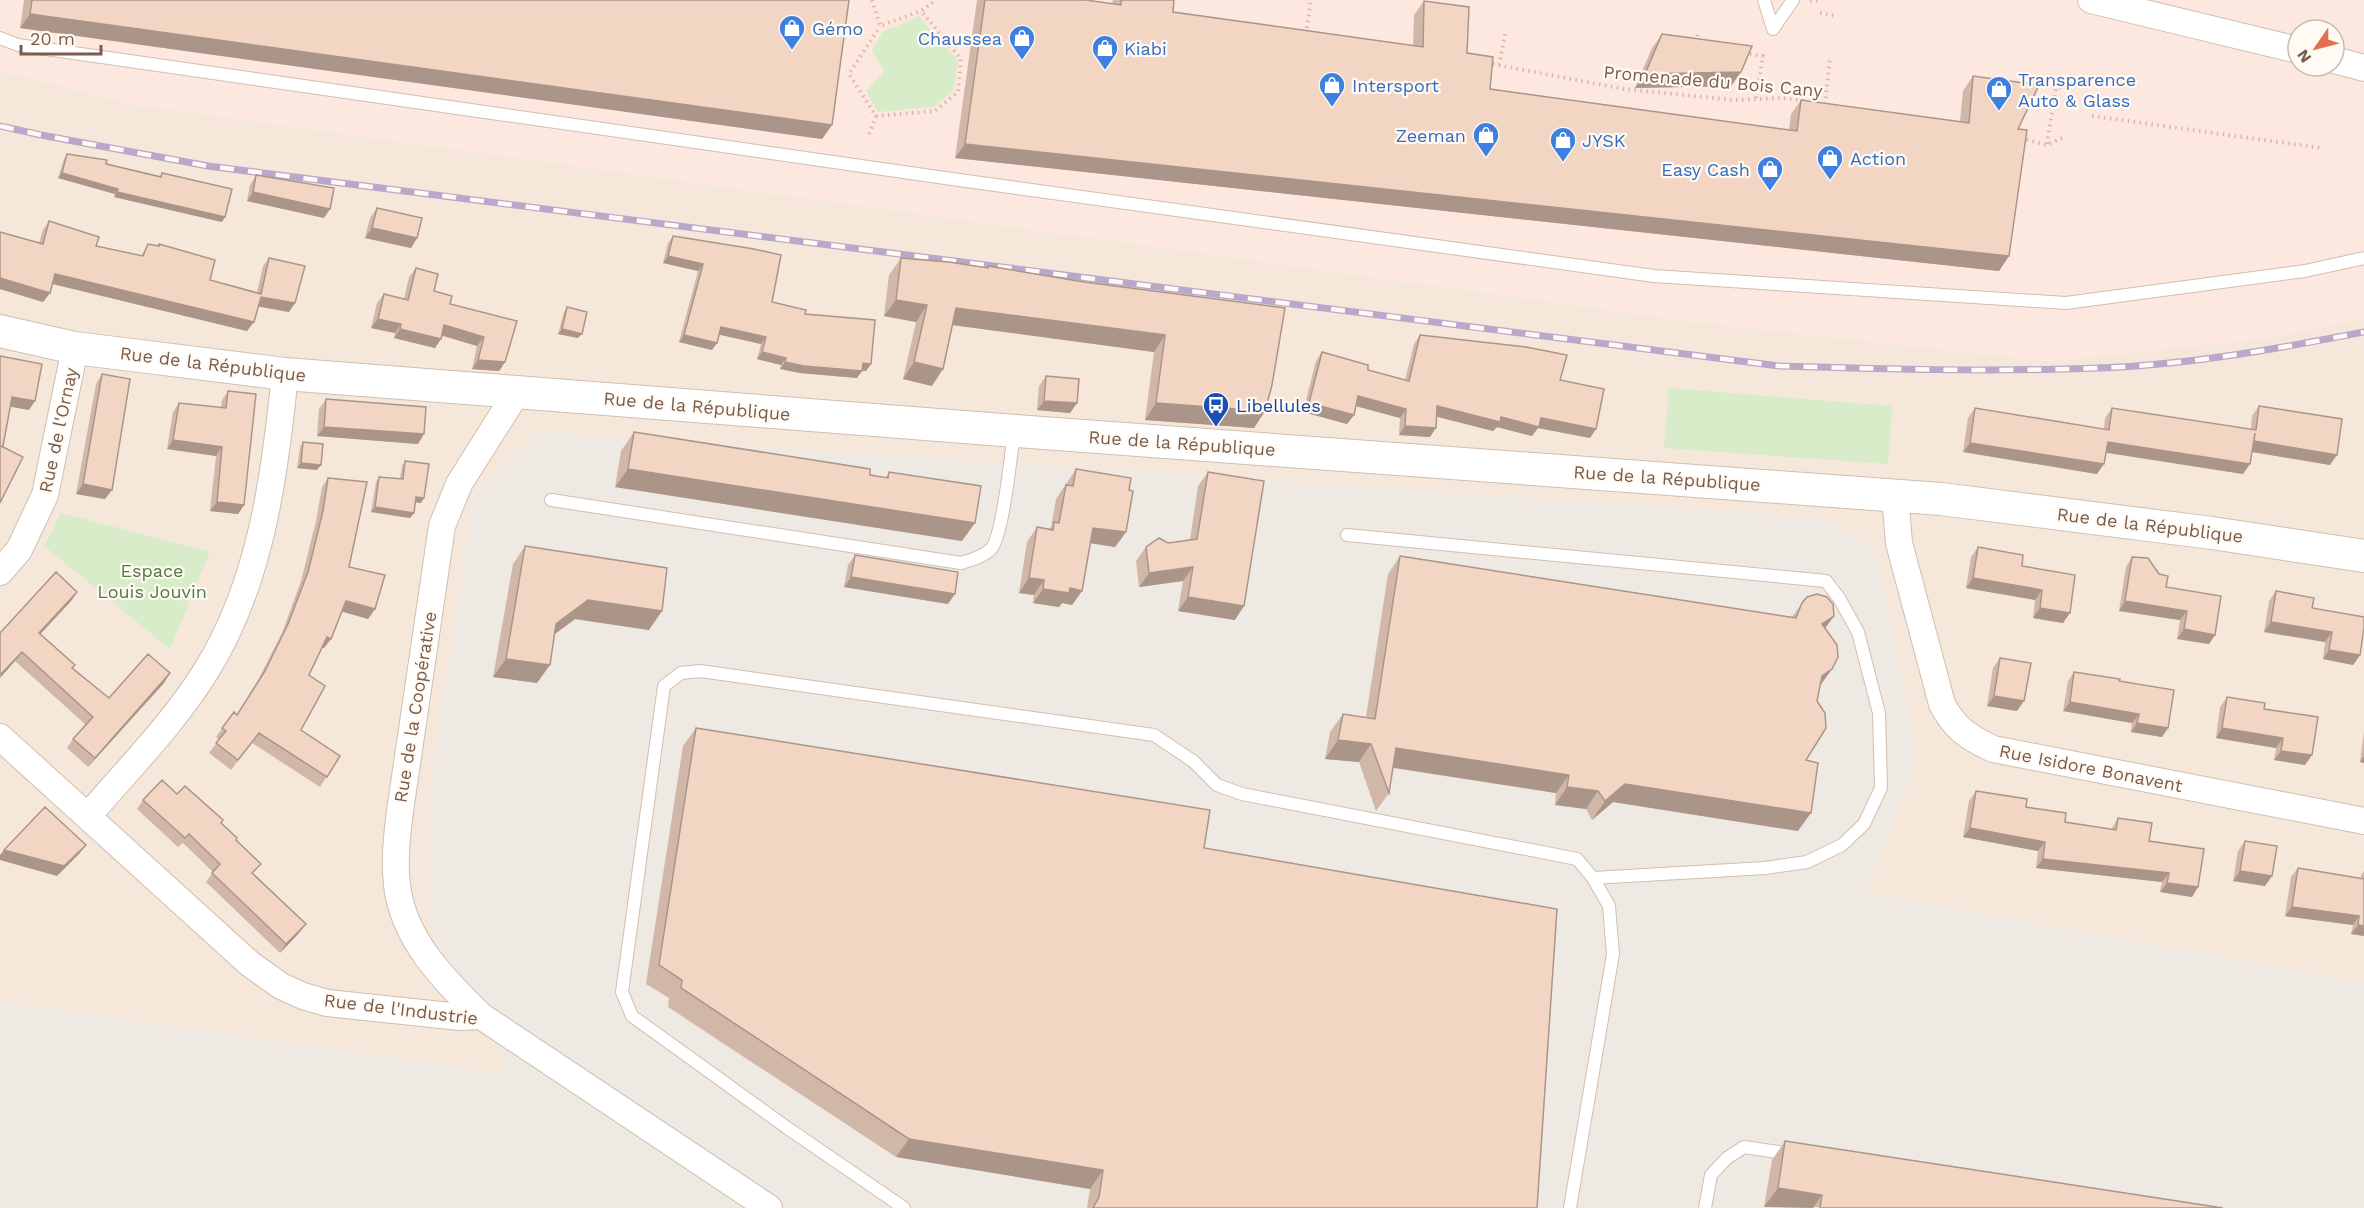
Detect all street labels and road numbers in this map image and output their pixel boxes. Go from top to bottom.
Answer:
street label: Promenade du Bois Cany [1603,61,1824,101]
street label: Rue de la République [119,342,307,386]
street label: Rue de l'Ornay [34,365,82,494]
street label: Rue de la République [603,387,791,425]
street label: Rue de la République [1088,426,1276,460]
street label: Rue de la République [1573,461,1761,495]
street label: Rue de la République [2056,503,2244,547]
street label: Rue de la Coopérative [390,610,440,804]
street label: Rue Isidore Bonavent [1998,740,2185,796]
street label: Rue de l'Industrie [323,989,479,1029]

